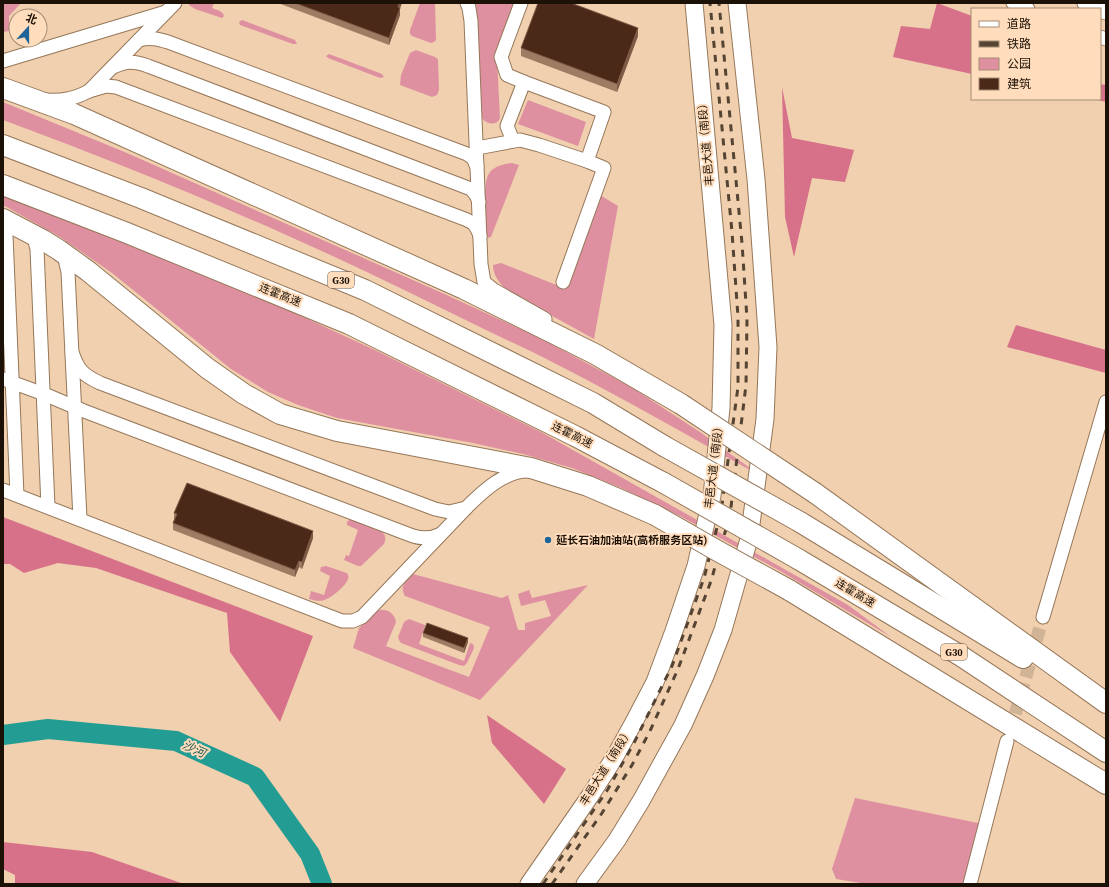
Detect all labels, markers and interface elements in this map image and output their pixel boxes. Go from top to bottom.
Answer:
north arrow [8,8,48,48]
legend [971,8,1101,100]
text: 北 [24,10,39,28]
text: 道路 [1007,16,1031,32]
text: 铁路 [1007,36,1031,52]
text: 公园 [1007,56,1031,72]
text: 建筑 [1007,76,1031,92]
street label: 丰邑大道（南段） [695,98,717,186]
road number: G30 [328,272,354,288]
street label: 连霍高速 [257,280,303,310]
street label: 连霍高速 [549,418,595,452]
street label: 丰邑大道（南段） [701,420,727,510]
place label: 延长石油加油站(高桥服务区站) [556,533,707,548]
marker: 延长石油加油站(高桥服务区站) [543,535,553,545]
street label: 连霍高速 [832,575,878,611]
road number: G30 [941,644,967,660]
street label: 丰邑大道（南段） [576,726,636,808]
water label: 沙河 [180,737,210,762]

